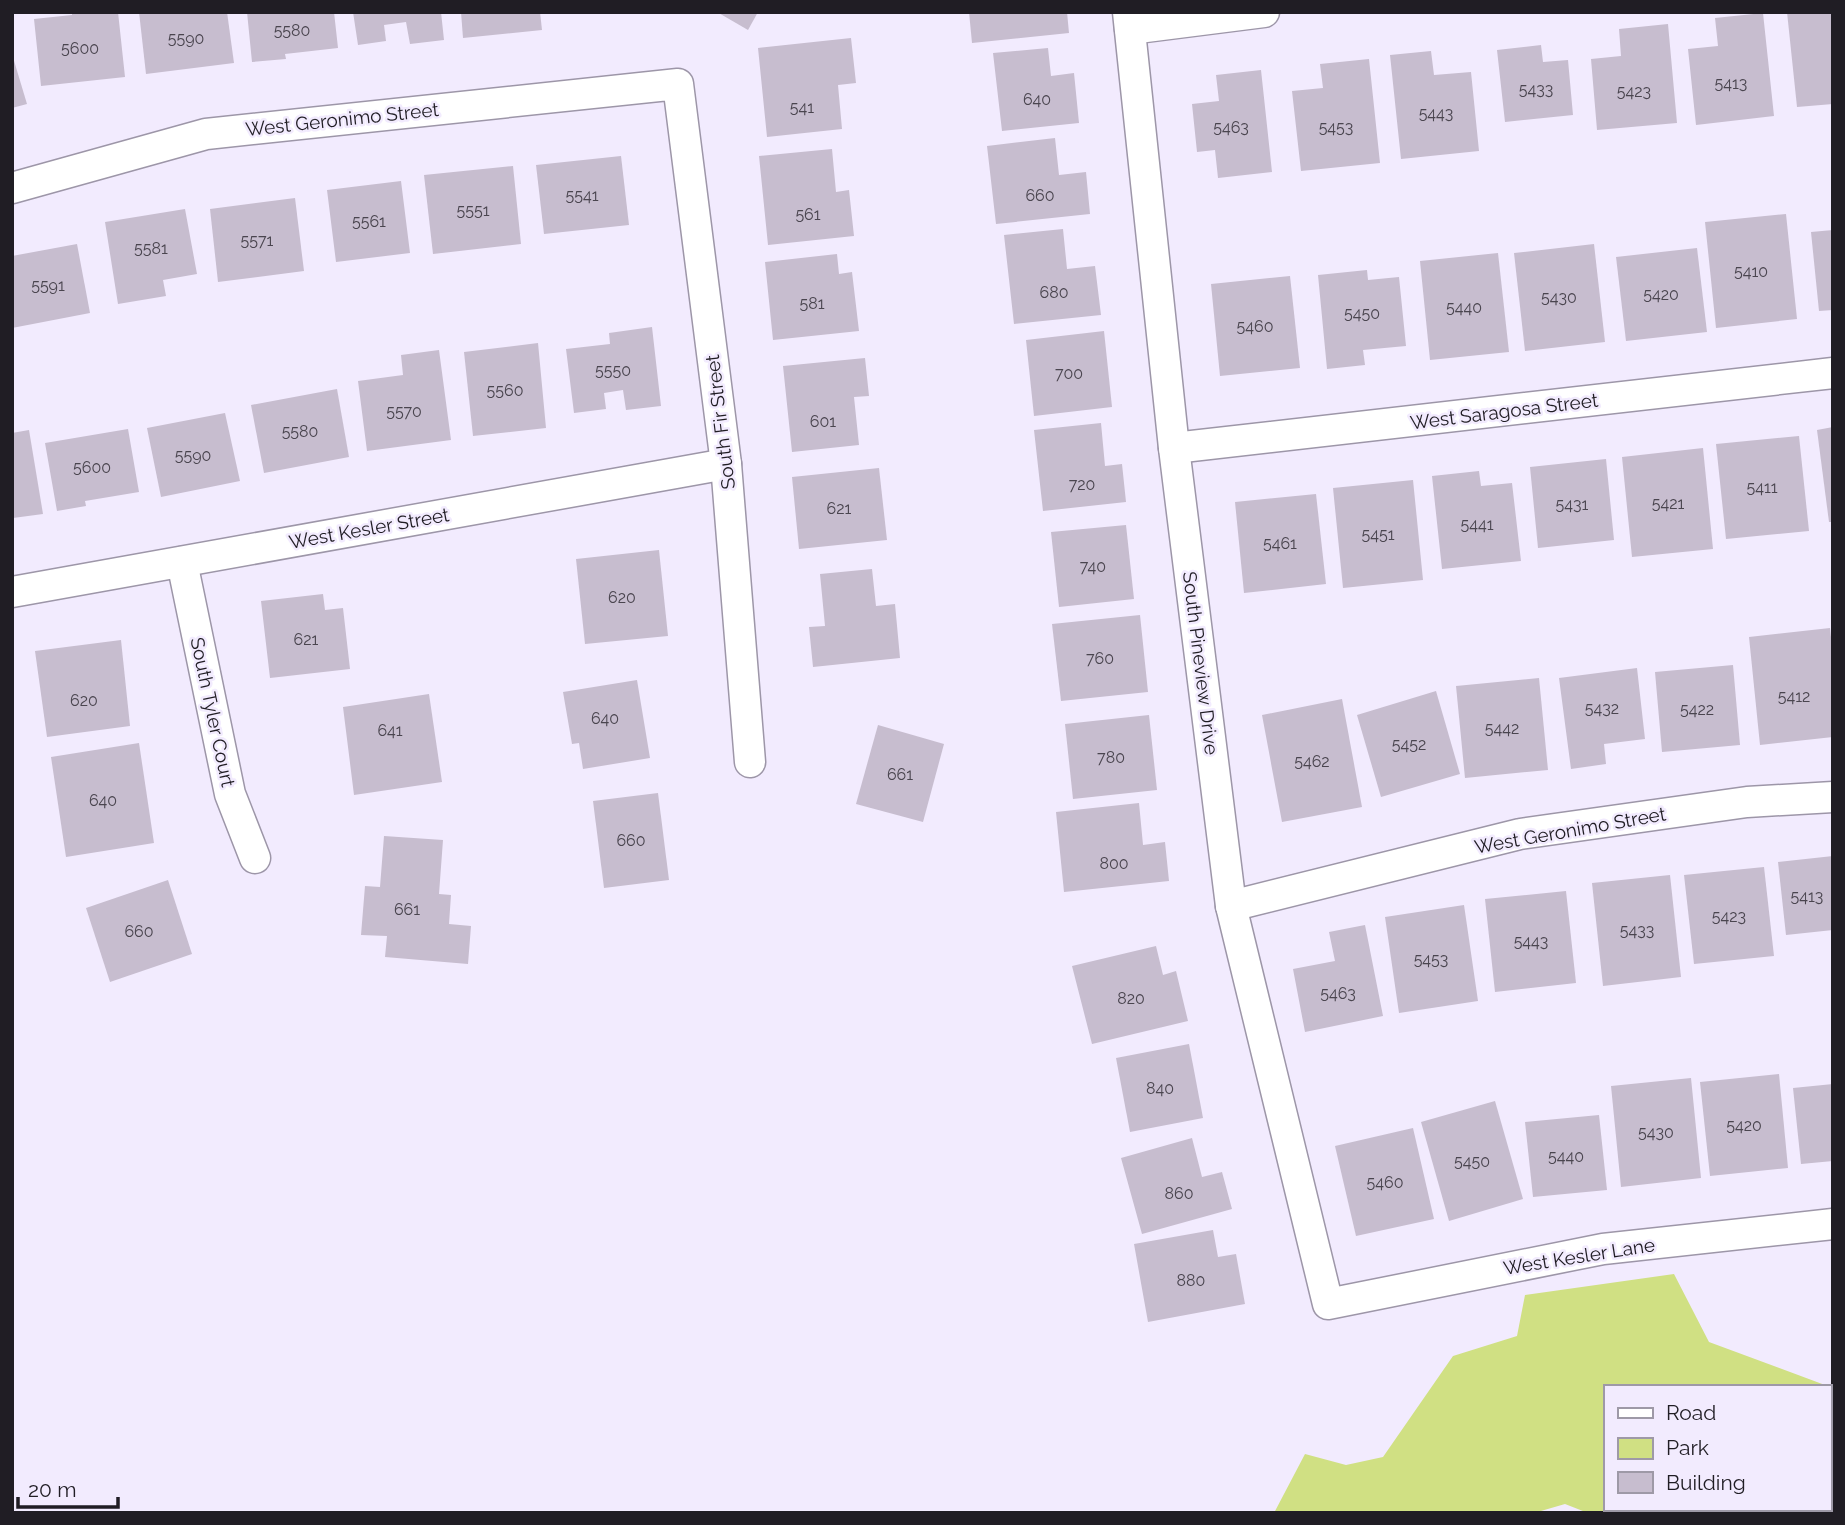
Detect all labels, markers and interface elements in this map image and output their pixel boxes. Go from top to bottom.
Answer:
house number: 5580 [274,21,310,40]
house number: 5590 [168,29,204,48]
house number: 5600 [61,39,99,58]
house number: 5413 [1715,74,1747,93]
house number: 5433 [1519,80,1553,99]
house number: 5423 [1617,82,1651,101]
house number: 640 [1023,90,1051,109]
street label: West Geronimo Street [244,98,440,140]
house number: 541 [790,98,814,117]
house number: 5443 [1419,104,1453,123]
house number: 5463 [1213,118,1249,137]
house number: 5453 [1319,118,1353,137]
house number: 5541 [565,186,599,205]
house number: 660 [1025,186,1055,205]
house number: 5551 [456,201,490,220]
house number: 561 [795,205,821,224]
house number: 5561 [352,212,386,231]
house number: 5571 [241,231,274,250]
house number: 5581 [134,239,168,258]
house number: 5410 [1734,262,1768,281]
house number: 5591 [31,276,65,295]
house number: 680 [1040,283,1068,302]
house number: 5420 [1643,285,1679,304]
house number: 5430 [1541,288,1577,307]
house number: 581 [799,294,825,313]
house number: 5440 [1446,298,1482,317]
house number: 5450 [1344,304,1380,323]
house number: 5460 [1237,317,1273,336]
street label: South Fir Street [701,353,739,491]
house number: 5550 [595,361,631,380]
house number: 700 [1055,364,1083,383]
house number: 5560 [487,381,523,400]
street label: West Saragosa Street [1409,388,1600,433]
house number: 5570 [386,402,422,421]
house number: 601 [810,412,836,431]
house number: 5580 [282,422,318,441]
house number: 5590 [175,446,211,465]
house number: 5600 [73,458,111,477]
house number: 720 [1069,475,1095,494]
house number: 5411 [1746,478,1778,497]
house number: 5421 [1652,494,1684,513]
house number: 5431 [1556,495,1589,514]
house number: 621 [827,499,852,518]
street label: West Kesler Street [287,503,451,553]
house number: 5441 [1460,515,1494,534]
house number: 5451 [1361,525,1395,544]
house number: 5461 [1263,534,1297,553]
house number: 740 [1080,557,1106,576]
street label: South Pineview Drive [1179,570,1223,756]
house number: 620 [608,588,636,607]
house number: 621 [294,630,319,649]
street label: South Tyler Court [186,635,240,789]
house number: 760 [1086,649,1114,668]
house number: 5412 [1778,687,1810,706]
house number: 620 [70,691,98,710]
house number: 5432 [1585,699,1619,718]
house number: 5422 [1680,700,1714,719]
house number: 640 [591,709,619,728]
house number: 5442 [1485,719,1519,738]
house number: 641 [377,721,403,740]
house number: 5452 [1392,735,1426,754]
house number: 780 [1097,748,1125,767]
house number: 5462 [1294,752,1330,771]
house number: 661 [887,765,913,784]
house number: 640 [89,791,117,810]
street label: West Geronimo Street [1473,802,1668,858]
house number: 660 [616,831,646,850]
house number: 800 [1099,854,1129,873]
house number: 5413 [1791,887,1823,906]
house number: 661 [394,900,420,919]
house number: 5423 [1712,907,1746,926]
house number: 5433 [1620,921,1654,940]
house number: 660 [124,922,154,941]
house number: 5443 [1514,932,1548,951]
house number: 5453 [1414,950,1448,969]
house number: 5463 [1320,984,1356,1003]
house number: 820 [1117,989,1145,1008]
house number: 840 [1146,1079,1174,1098]
house number: 5420 [1726,1116,1762,1135]
house number: 5430 [1638,1123,1674,1142]
house number: 5440 [1548,1147,1584,1166]
house number: 5450 [1454,1152,1490,1171]
house number: 5460 [1367,1173,1403,1192]
house number: 860 [1165,1184,1193,1203]
street label: West Kesler Lane [1502,1233,1656,1279]
house number: 880 [1177,1271,1205,1290]
legend [1604,1385,1831,1511]
text: Road [1666,1400,1716,1425]
text: Park [1666,1435,1709,1460]
scale bar [18,1466,117,1510]
text: Building [1666,1470,1746,1495]
text: 20 m [28,1477,76,1502]

